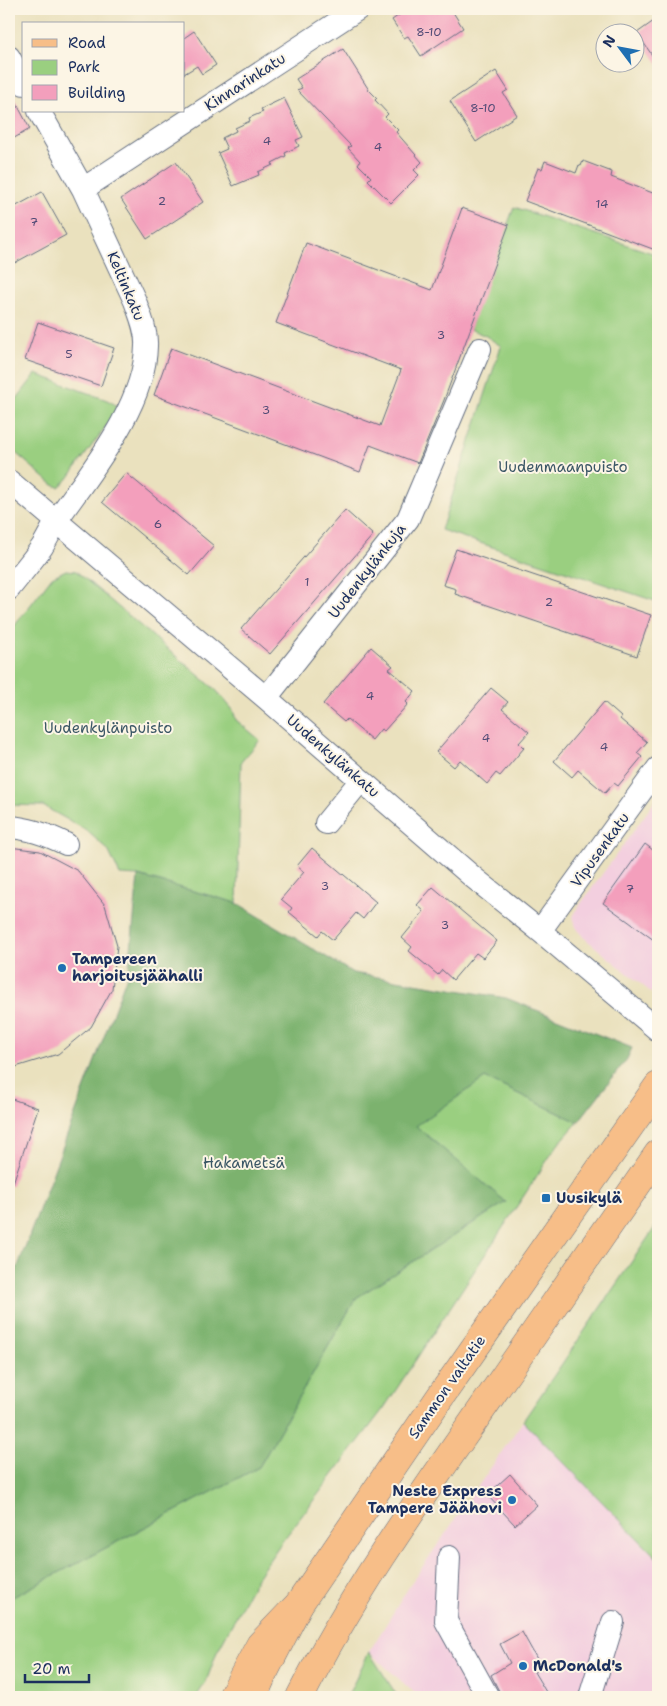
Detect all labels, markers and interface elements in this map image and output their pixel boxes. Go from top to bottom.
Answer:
legend [22,22,185,112]
north arrow [594,22,644,72]
house number: 8-10 [416,24,442,40]
text: N [598,32,620,51]
text: Road [68,33,106,53]
street label: Kinnarinkatu [201,48,289,116]
text: Park [68,57,100,77]
text: Building [68,83,125,103]
house number: 8-10 [470,100,496,116]
house number: 4 [263,133,271,149]
house number: 4 [374,139,382,155]
house number: 2 [158,193,166,209]
house number: 14 [596,196,608,212]
house number: 7 [30,214,38,230]
street label: Keltinkatu [102,248,150,324]
house number: 3 [437,327,445,343]
house number: 5 [65,346,73,362]
house number: 3 [262,402,270,418]
park label: Uudenmaanpuisto [498,457,628,477]
house number: 6 [154,516,162,532]
street label: Uudenkylänkuja [324,519,411,623]
house number: 1 [304,574,310,590]
house number: 2 [545,594,553,610]
house number: 4 [366,688,374,704]
street label: Uudenkylänkatu [282,710,384,802]
park label: Uudenkylänpuisto [44,718,172,738]
house number: 4 [482,730,490,746]
house number: 4 [600,739,608,755]
street label: Vipusenkatu [566,808,634,892]
house number: 3 [321,878,329,894]
house number: 7 [626,881,634,897]
house number: 3 [441,917,449,933]
place label: Tampereen harjoitusjäähalli [72,949,203,986]
marker: Tampereen harjoitusjäähalli [56,962,68,974]
park label: Hakametsä [203,1153,286,1173]
place label: Uusikylä [556,1188,623,1208]
marker: Uusikylä [540,1192,552,1204]
street label: Sammon valtatie [404,1331,490,1443]
place label: Neste Express Tampere Jäähovi [368,1481,502,1518]
marker: Neste Express Tampere Jäähovi [506,1494,518,1506]
scale bar [25,1651,89,1683]
place label: McDonald's [533,1656,623,1676]
text: 20 m [32,1659,71,1679]
marker: McDonald's [517,1660,529,1672]

